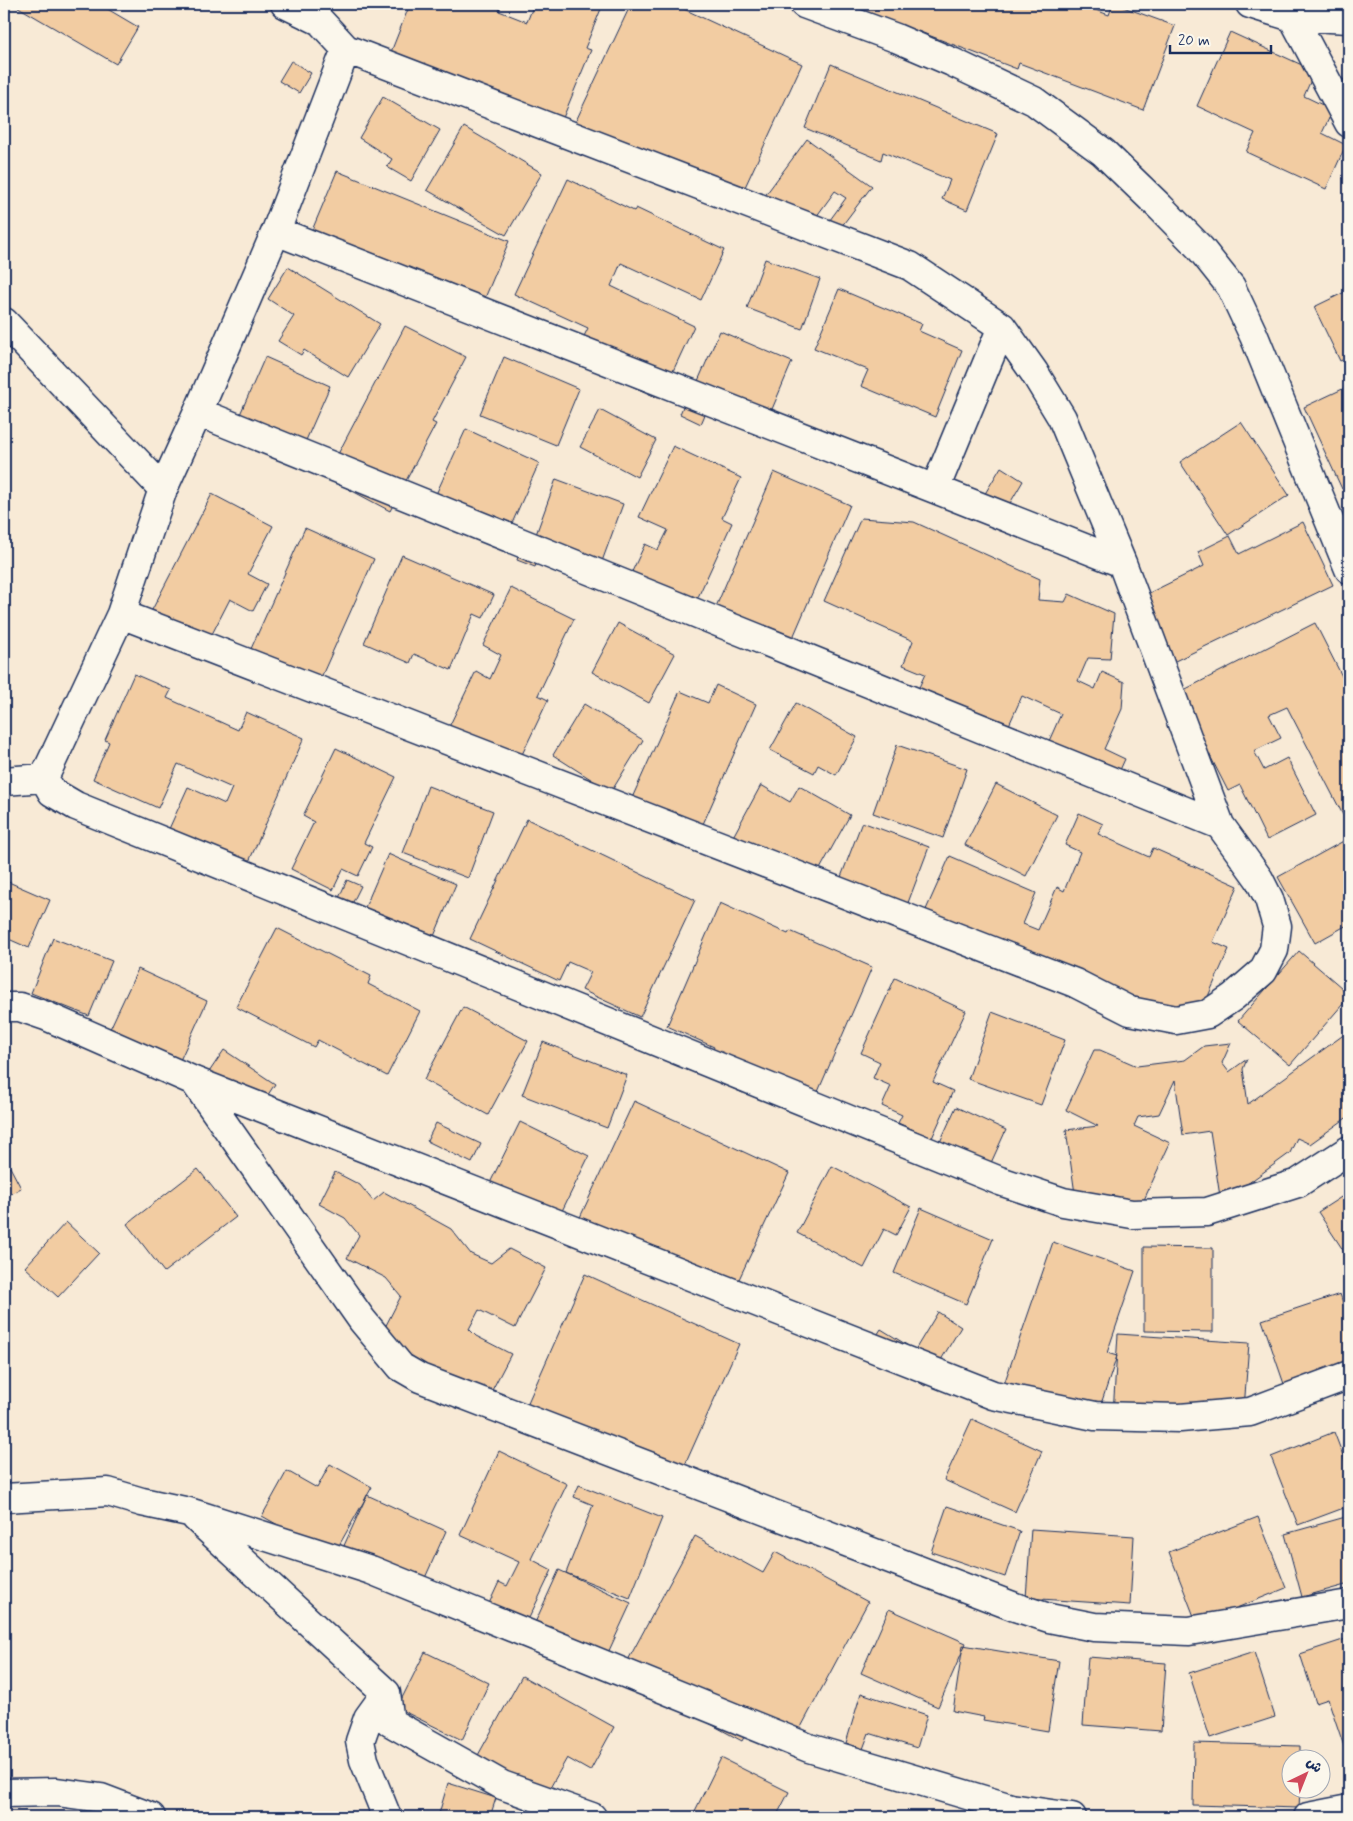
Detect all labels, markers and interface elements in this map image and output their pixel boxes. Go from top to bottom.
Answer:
scale bar [1170,22,1272,54]
text: 20 m [1178,31,1210,51]
north arrow [1280,1748,1330,1798]
text: ش [1302,1753,1326,1777]

